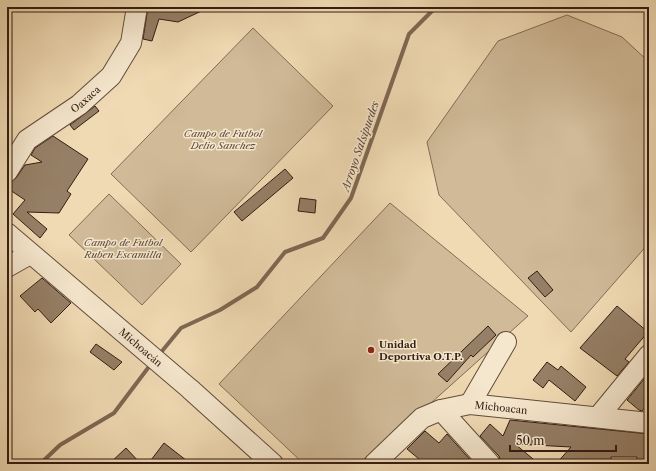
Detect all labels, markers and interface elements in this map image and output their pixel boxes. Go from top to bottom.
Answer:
street label: Oaxaca [68,82,103,115]
water label: Arroyo Salsipuedes [337,99,382,195]
park label: Campo de Futbol Delio Sanchez [184,127,264,152]
park label: Campo de Futbol Ruben Escamilla [83,236,164,261]
street label: Michoacán [117,325,166,370]
place label: Unidad Deportiva O.T.P. [379,338,463,363]
marker: Unidad Deportiva O.T.P. [366,345,376,355]
street label: Michoacan [474,398,529,417]
scale bar [510,427,616,453]
text: 50 m [516,433,545,448]

